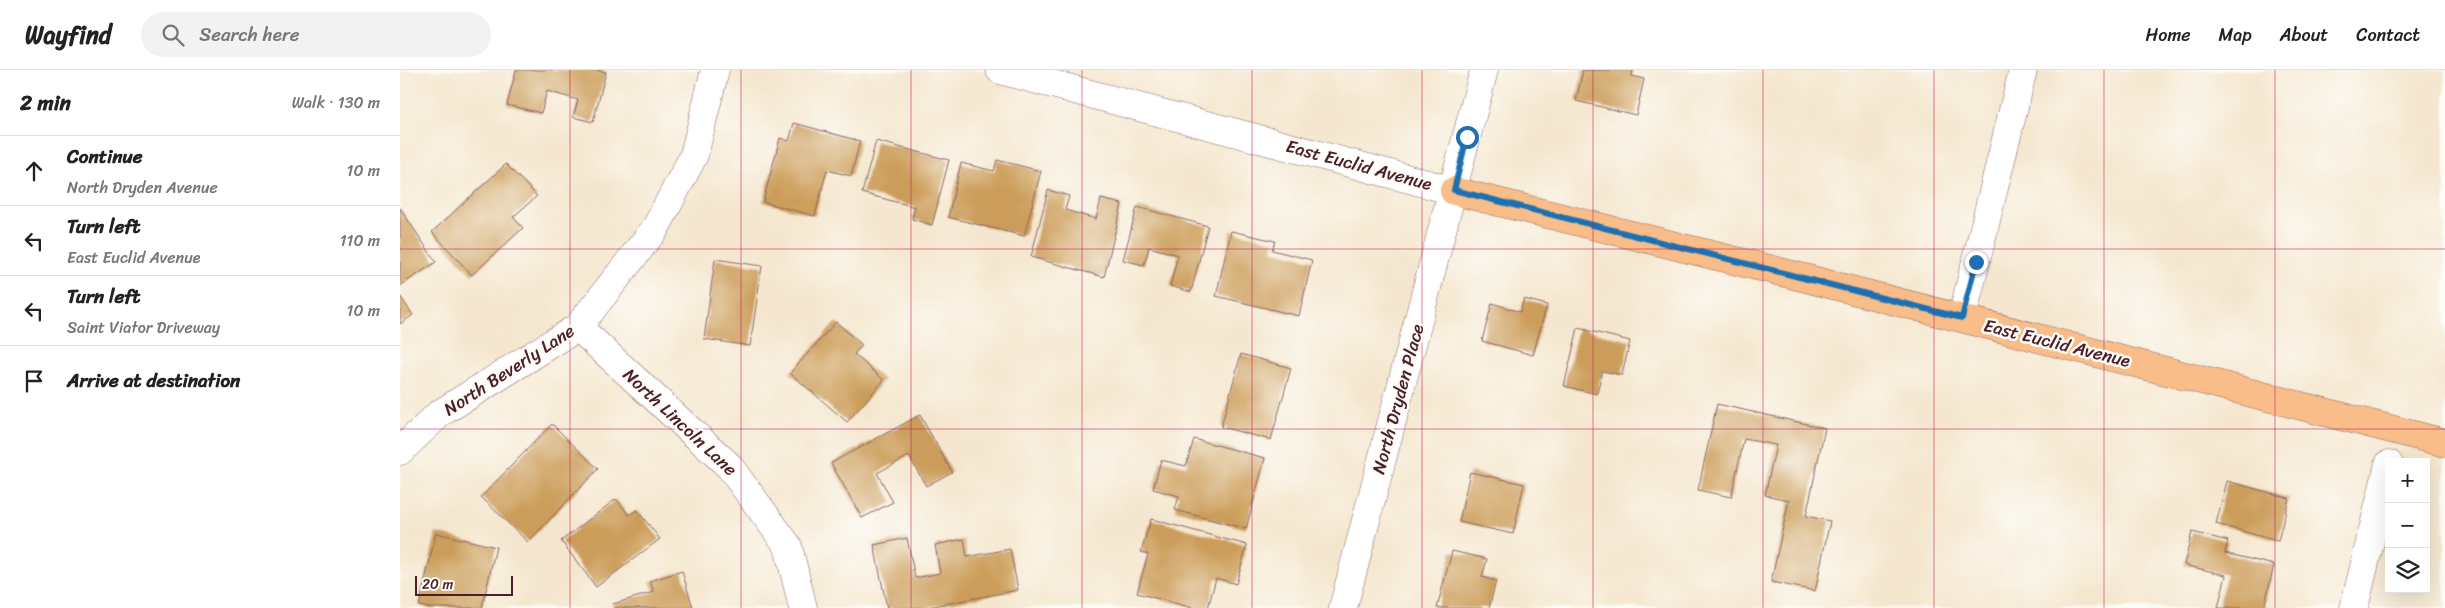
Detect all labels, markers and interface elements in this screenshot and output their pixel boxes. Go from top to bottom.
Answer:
search box [141,12,491,57]
text: Wayfind [25,14,111,56]
text: Search here [199,18,299,51]
text: Home [2146,19,2191,51]
text: Map [2219,19,2252,51]
text: About [2280,19,2328,51]
text: Contact [2356,19,2420,51]
icon: search [159,21,187,49]
text: 2 min [20,84,71,122]
text: Walk · 130 m [292,88,380,117]
route start [1456,126,1479,149]
street label: East Euclid Avenue [1282,130,1436,200]
text: Continue [67,140,143,173]
text: 10 m [347,156,380,185]
icon: ahead [20,157,48,185]
text: North Dryden Avenue [67,173,218,202]
text: Turn left [67,210,140,243]
text: 110 m [340,226,380,255]
icon: left [20,227,48,255]
text: East Euclid Avenue [67,243,201,272]
route end [1965,251,1988,274]
text: Turn left [67,280,140,313]
text: 10 m [347,296,380,325]
icon: left [20,297,48,325]
street label: East Euclid Avenue [1980,309,2134,377]
text: Saint Viator Driveway [67,313,220,342]
street label: North Beverly Lane [437,315,581,425]
street label: North Dryden Place [1363,320,1434,478]
street label: North Lincoln Lane [615,360,745,484]
text: Arrive at destination [67,364,240,397]
icon: arrive [20,367,48,395]
map controls [2385,458,2430,593]
button: + [2385,458,2430,503]
button: − [2385,503,2430,548]
button: layers [2385,548,2430,593]
text: 20 m [422,572,453,597]
scale bar [415,573,512,596]

